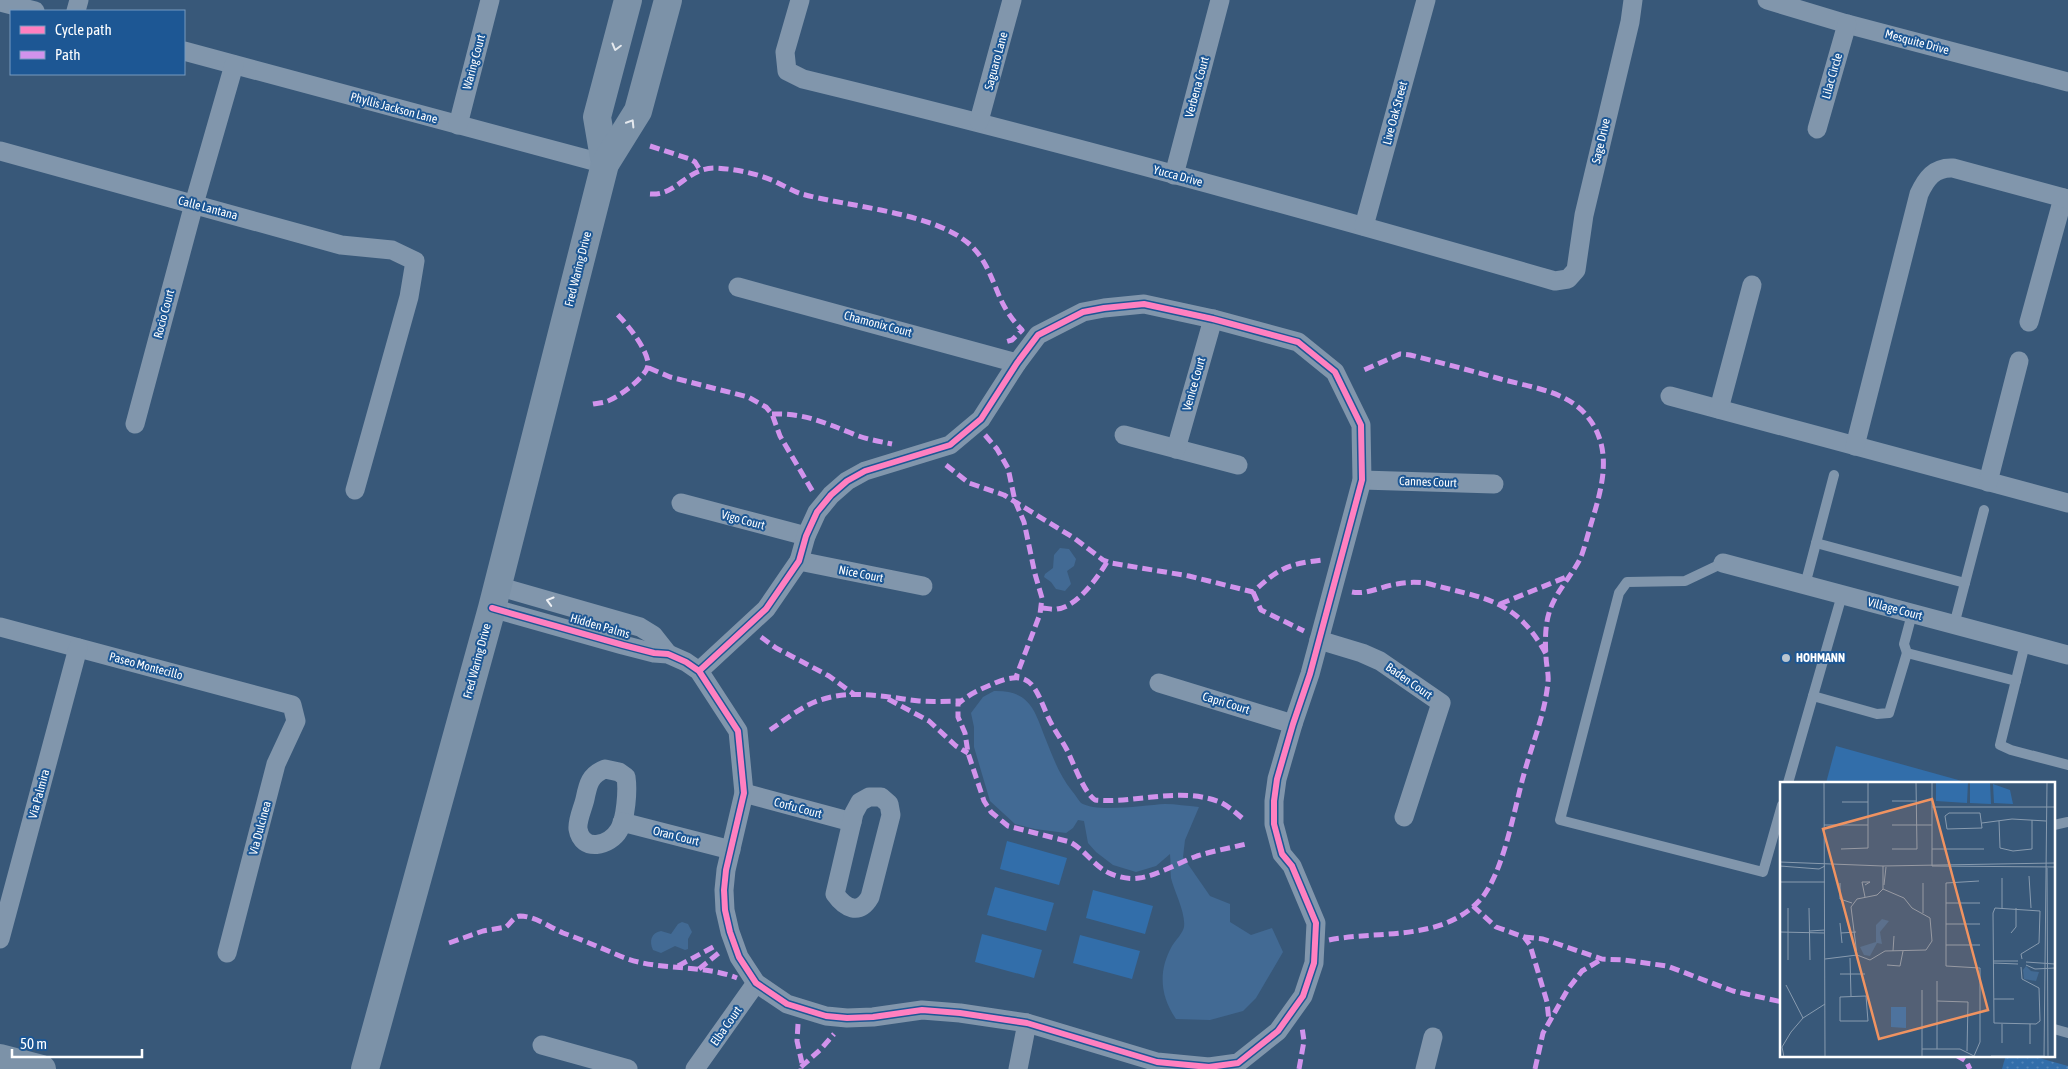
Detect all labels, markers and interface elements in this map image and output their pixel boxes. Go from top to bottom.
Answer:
legend [10,10,185,75]
text: Cycle path [55,21,112,38]
street label: Mesquite Drive [1883,27,1951,57]
street label: Saguaro Lane [982,30,1010,92]
street label: Waring Court [460,32,488,91]
one-way arrow [611,43,621,51]
text: Path [55,46,81,63]
street label: Lilac Circle [1819,52,1845,100]
street label: Verbena Court [1182,55,1212,119]
street label: Live Oak Street [1380,79,1410,146]
street label: Phyllis Jackson Lane [349,90,439,126]
street label: Sage Drive [1589,117,1613,165]
one-way arrow [624,119,634,128]
street label: Yucca Drive [1152,163,1204,189]
street label: Calle Lantana [177,193,239,223]
street label: Fred Waring Drive [562,230,594,308]
street label: Rocio Court [151,288,177,340]
street label: Chamonix Court [842,308,914,340]
street label: Venice Court [1180,355,1208,412]
street label: Cannes Court [1399,474,1458,490]
street label: Vigo Court [720,507,767,533]
street label: Nice Court [838,563,885,585]
street label: Village Court [1866,595,1925,623]
one-way arrow [546,597,554,607]
street label: Hidden Palms [569,611,631,641]
street label: Fred Waring Drive [460,622,494,700]
street label: Paseo Montecillo [108,649,185,683]
place label: HOHMANN [1796,651,1845,665]
marker: HOHMANN [1780,652,1792,664]
street label: Baden Court [1383,660,1435,702]
street label: Capri Court [1201,689,1252,717]
street label: Via Palmira [26,768,52,820]
inset map [1780,782,2056,1056]
street label: Corfu Court [773,795,824,821]
street label: Via Dulcinea [246,799,274,857]
street label: Oran Court [651,824,701,849]
street label: Elba Court [707,1003,745,1048]
scale bar [12,1026,142,1058]
text: 50 m [20,1035,47,1052]

